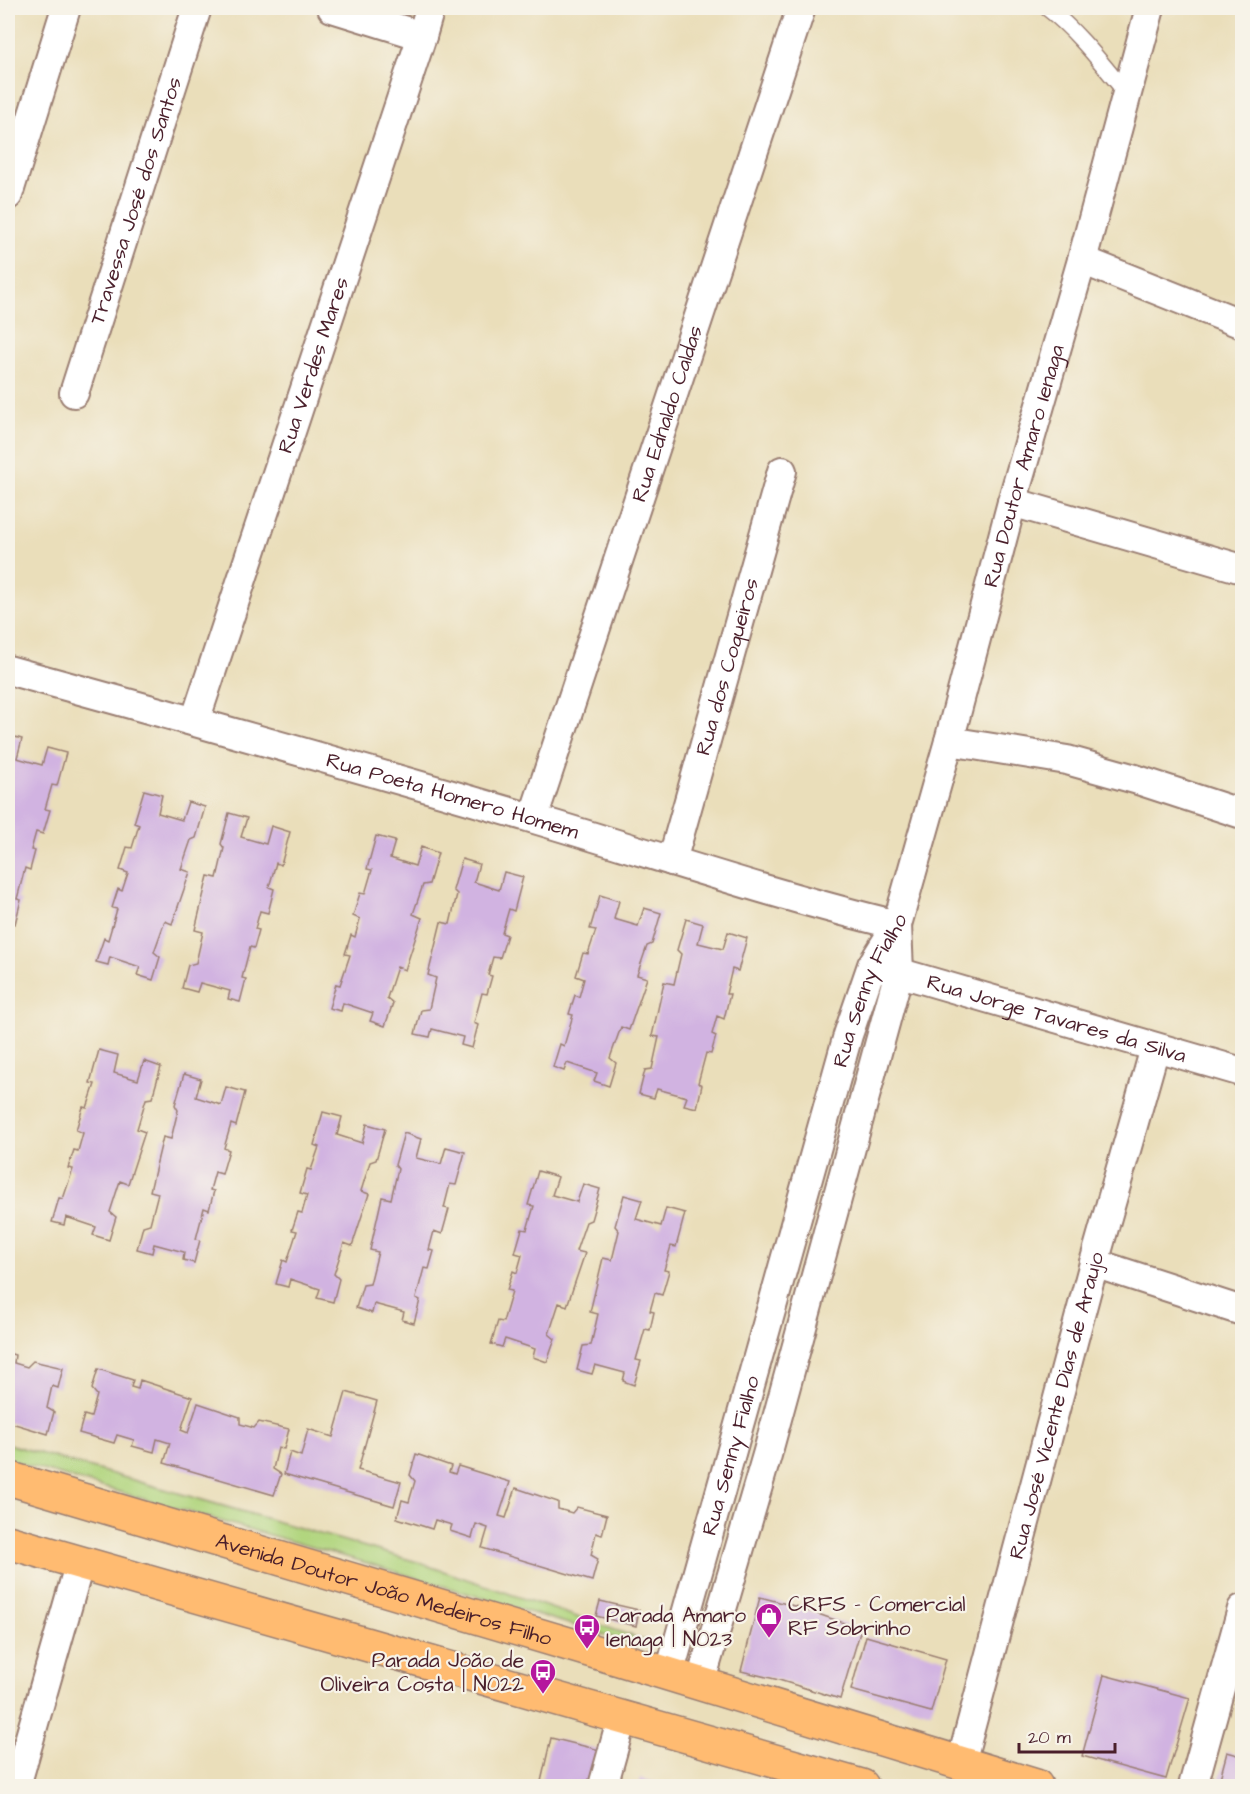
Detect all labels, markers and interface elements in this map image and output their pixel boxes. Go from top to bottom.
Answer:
street label: Travessa José dos Santos [83,73,189,328]
street label: Rua Verdes Mares [271,273,356,457]
street label: Rua Ednaldo Caldas [625,322,710,506]
street label: Rua Doutor Amaro Ienaga [976,341,1072,590]
street label: Rua dos Coqueiros [689,575,766,759]
street label: Rua Poeta Homero Homem [323,746,583,847]
street label: Rua Senny Fialho [826,911,914,1071]
street label: Rua Jorge Tavares da Silva [924,967,1190,1070]
street label: Rua José Vicente Dias de Araujo [1002,1248,1111,1562]
street label: Rua Senny Fialho [695,1372,767,1539]
street label: Avenida Doutor João Medeiros Filho [212,1526,555,1653]
place label: CRFS - Comercial RF Sobrinho [788,1590,966,1643]
place label: Parada Amaro Ienaga | N023 [606,1601,746,1656]
shop icon: CRFS - Comercial RF Sobrinho [754,1601,784,1639]
bus stop icon: Parada Amaro Ienaga | N023 [572,1612,602,1650]
place label: Parada João de Oliveira Costa | N022 [321,1646,524,1699]
bus stop icon: Parada João de Oliveira Costa | N022 [528,1657,558,1695]
scale bar [1019,1716,1115,1754]
text: 20 m [1028,1725,1071,1750]

